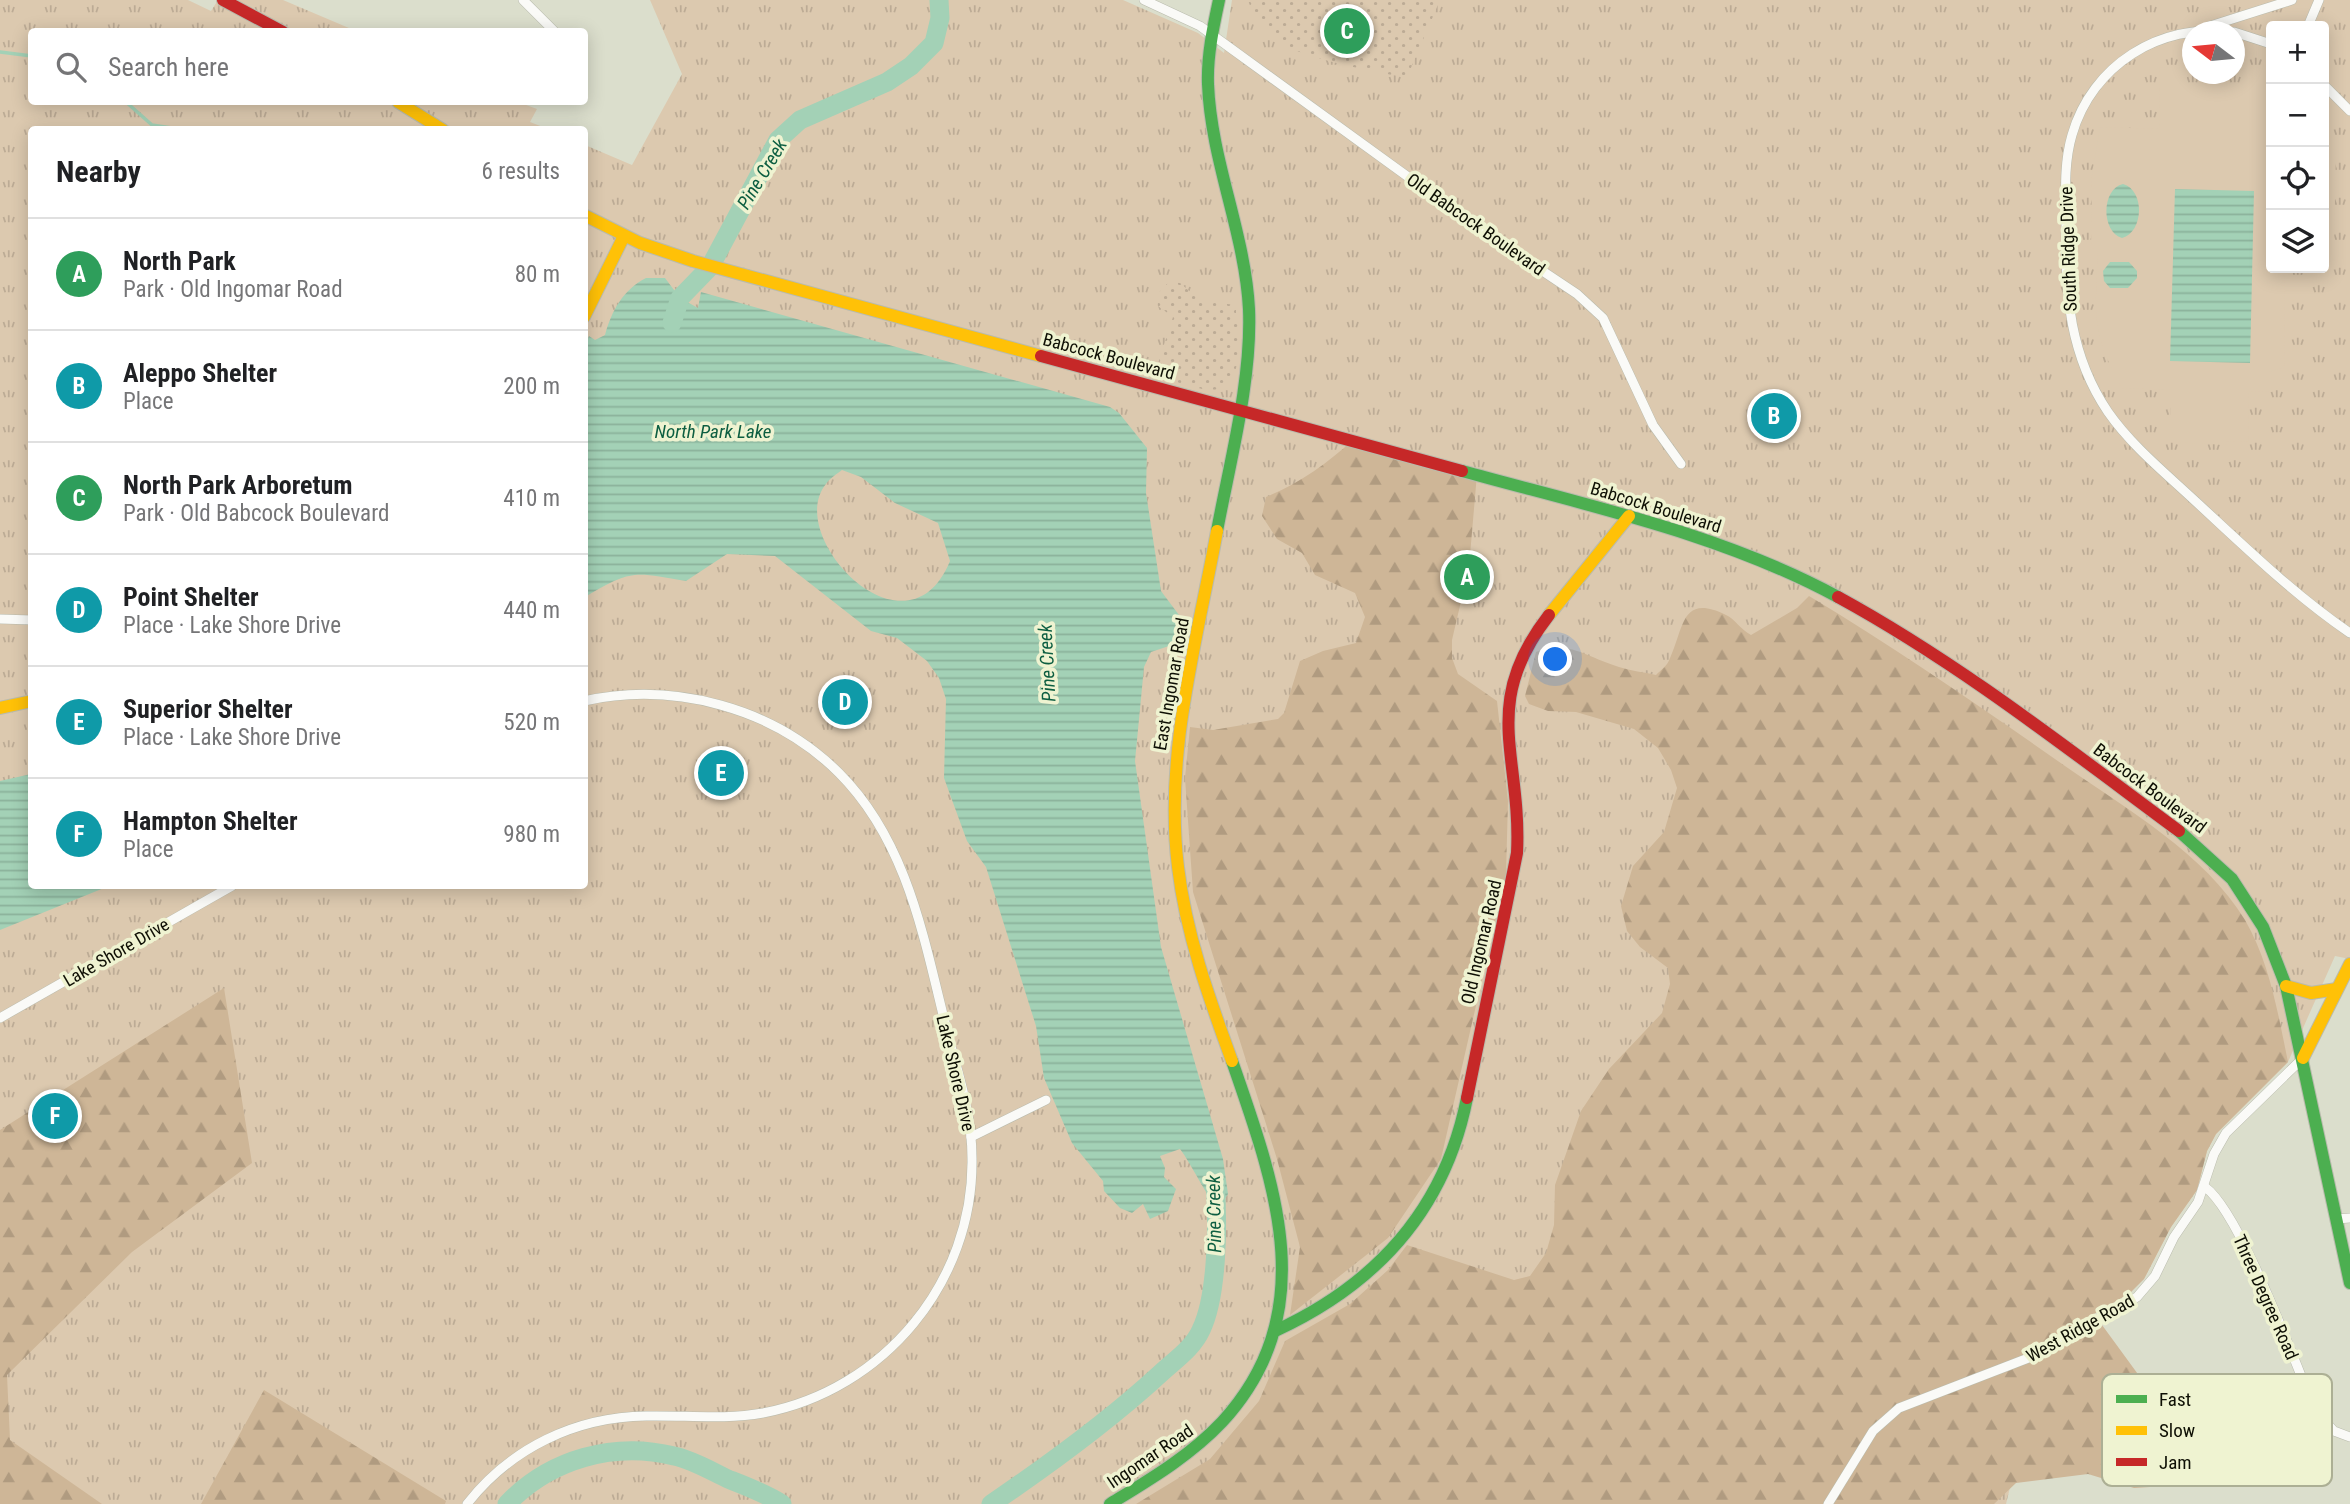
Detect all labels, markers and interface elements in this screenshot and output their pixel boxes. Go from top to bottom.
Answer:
pin: C [1324,5,1370,57]
north arrow [2182,21,2245,84]
map controls [2266,21,2329,273]
button: + [2266,21,2329,84]
search box [28,28,588,105]
icon: search [52,48,90,86]
text: Search here [108,52,229,82]
button: − [2266,84,2329,147]
water label: Pine Creek [732,134,792,213]
button: locate [2266,147,2329,210]
text: Nearby [56,154,141,189]
text: 6 results [482,158,560,185]
street label: Old Babcock Boulevard [1403,168,1549,280]
street label: South Ridge Drive [2055,186,2081,312]
button: layers [2266,210,2329,273]
text: North Park [123,246,236,276]
text: A [72,261,86,288]
text: 80 m [515,261,560,288]
text: Park · Old Ingomar Road [123,276,343,303]
street label: Babcock Boulevard [1041,328,1177,384]
text: Aleppo Shelter [123,358,277,388]
text: B [73,373,85,400]
text: 200 m [503,373,560,400]
text: Place [123,388,173,415]
pin: B [1751,390,1797,442]
water label: North Park Lake [655,420,771,443]
text: North Park Arboretum [123,470,353,500]
street label: Babcock Boulevard [1588,477,1724,537]
text: C [72,485,86,512]
text: 410 m [503,485,560,512]
text: Park · Old Babcock Boulevard [123,500,389,527]
pin: A [1444,551,1490,603]
text: Point Shelter [123,582,259,612]
text: D [73,597,86,624]
text: 440 m [503,597,560,624]
text: Place · Lake Shore Drive [123,612,341,639]
street label: East Ingomar Road [1149,616,1193,752]
water label: Pine Creek [1033,623,1061,702]
your location [1538,642,1572,676]
pin: D [822,676,868,728]
text: Superior Shelter [123,694,293,724]
text: E [73,709,85,736]
text: 520 m [503,709,560,736]
text: Place · Lake Shore Drive [123,724,341,751]
street label: Babcock Boulevard [2089,739,2211,837]
pin: E [698,747,744,799]
text: Hampton Shelter [123,806,298,836]
text: F [74,821,84,848]
text: 980 m [503,821,560,848]
text: Place [123,836,173,863]
street label: Old Ingomar Road [1456,878,1506,1006]
street label: Lake Shore Drive [59,913,173,991]
street label: Lake Shore Drive [932,1013,980,1133]
pin: F [32,1090,78,1142]
water label: Pine Creek [1202,1174,1226,1253]
street label: Three Degree Road [2229,1231,2303,1363]
street label: West Ridge Road [2023,1290,2137,1366]
legend [2102,1374,2332,1486]
text: Fast [2159,1388,2191,1411]
text: Slow [2159,1419,2195,1442]
street label: Ingomar Road [1103,1420,1197,1492]
text: Jam [2159,1451,2192,1474]

